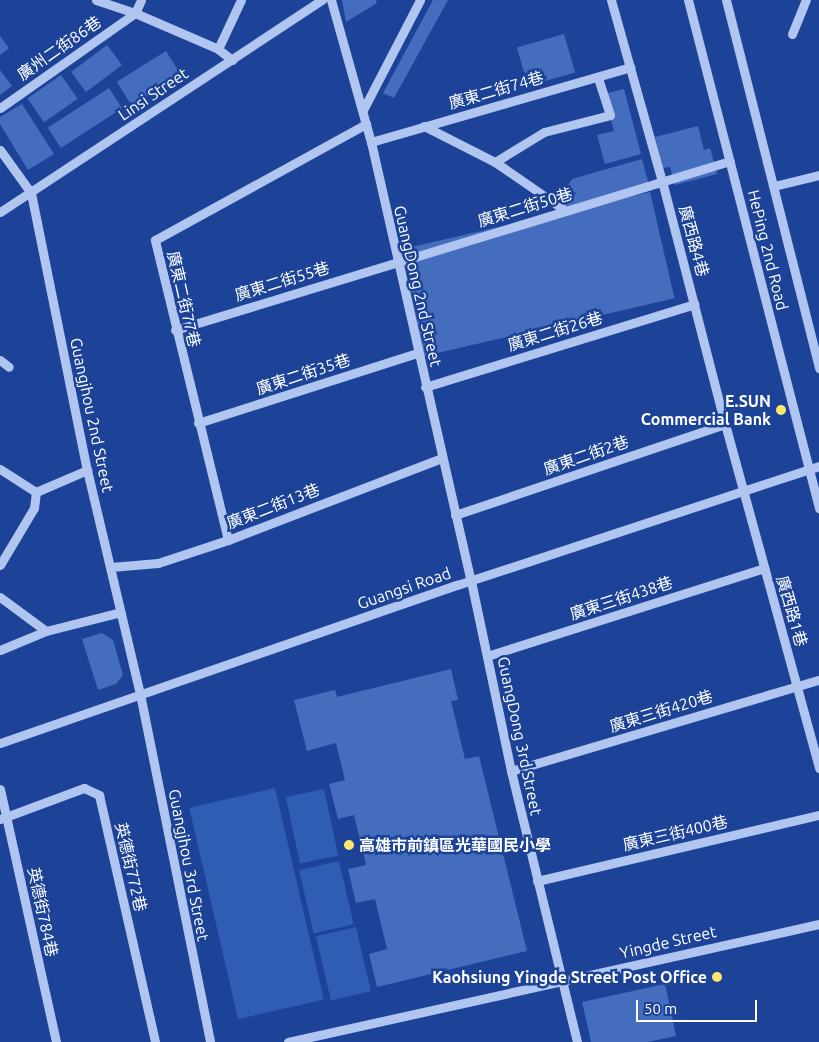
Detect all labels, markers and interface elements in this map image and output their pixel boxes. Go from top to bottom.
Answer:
street label: 廣州二街86巷 [13,12,105,84]
street label: Linsi Street [114,64,192,124]
street label: 廣東二街74巷 [446,67,546,113]
street label: 廣東二街50巷 [475,183,575,231]
street label: HePing 2nd Road [744,188,792,312]
street label: 廣西路4巷 [675,203,713,279]
street label: GuangDong 2nd Street [390,204,446,368]
street label: 廣東二街77巷 [164,249,204,349]
street label: 廣東二街55巷 [232,257,332,305]
street label: 廣東二街26巷 [505,307,605,355]
street label: Guangjhou 2nd Street [66,336,118,494]
street label: 廣東二街35巷 [253,350,353,398]
place label: E.SUN Commercial Bank [641,391,771,429]
marker: E.SUN Commercial Bank [775,404,787,416]
street label: 廣東二街2巷 [541,431,631,479]
street label: 廣東二街13巷 [224,479,322,533]
street label: Guangsi Road [355,563,453,613]
street label: 廣東三街438巷 [567,572,675,624]
street label: 廣西路1巷 [773,573,811,649]
street label: GuangDong 3rd Street [494,655,546,817]
street label: 廣東三街420巷 [607,686,715,736]
street label: Guangjhou 3rd Street [165,787,213,943]
street label: 廣東三街400巷 [621,812,729,854]
street label: 英德街772巷 [111,820,151,914]
place label: 高雄市前鎮區光華國民小學 [359,835,551,855]
marker: 高雄市前鎮區光華國民小學 [343,839,355,851]
street label: 英德街784巷 [24,865,62,959]
street label: Yingde Street [618,922,718,962]
place label: Kaohsiung Yingde Street Post Office [432,967,707,987]
marker: Kaohsiung Yingde Street Post Office [711,971,723,983]
scale bar [639,990,760,1022]
text: 50 m [644,1000,677,1017]

